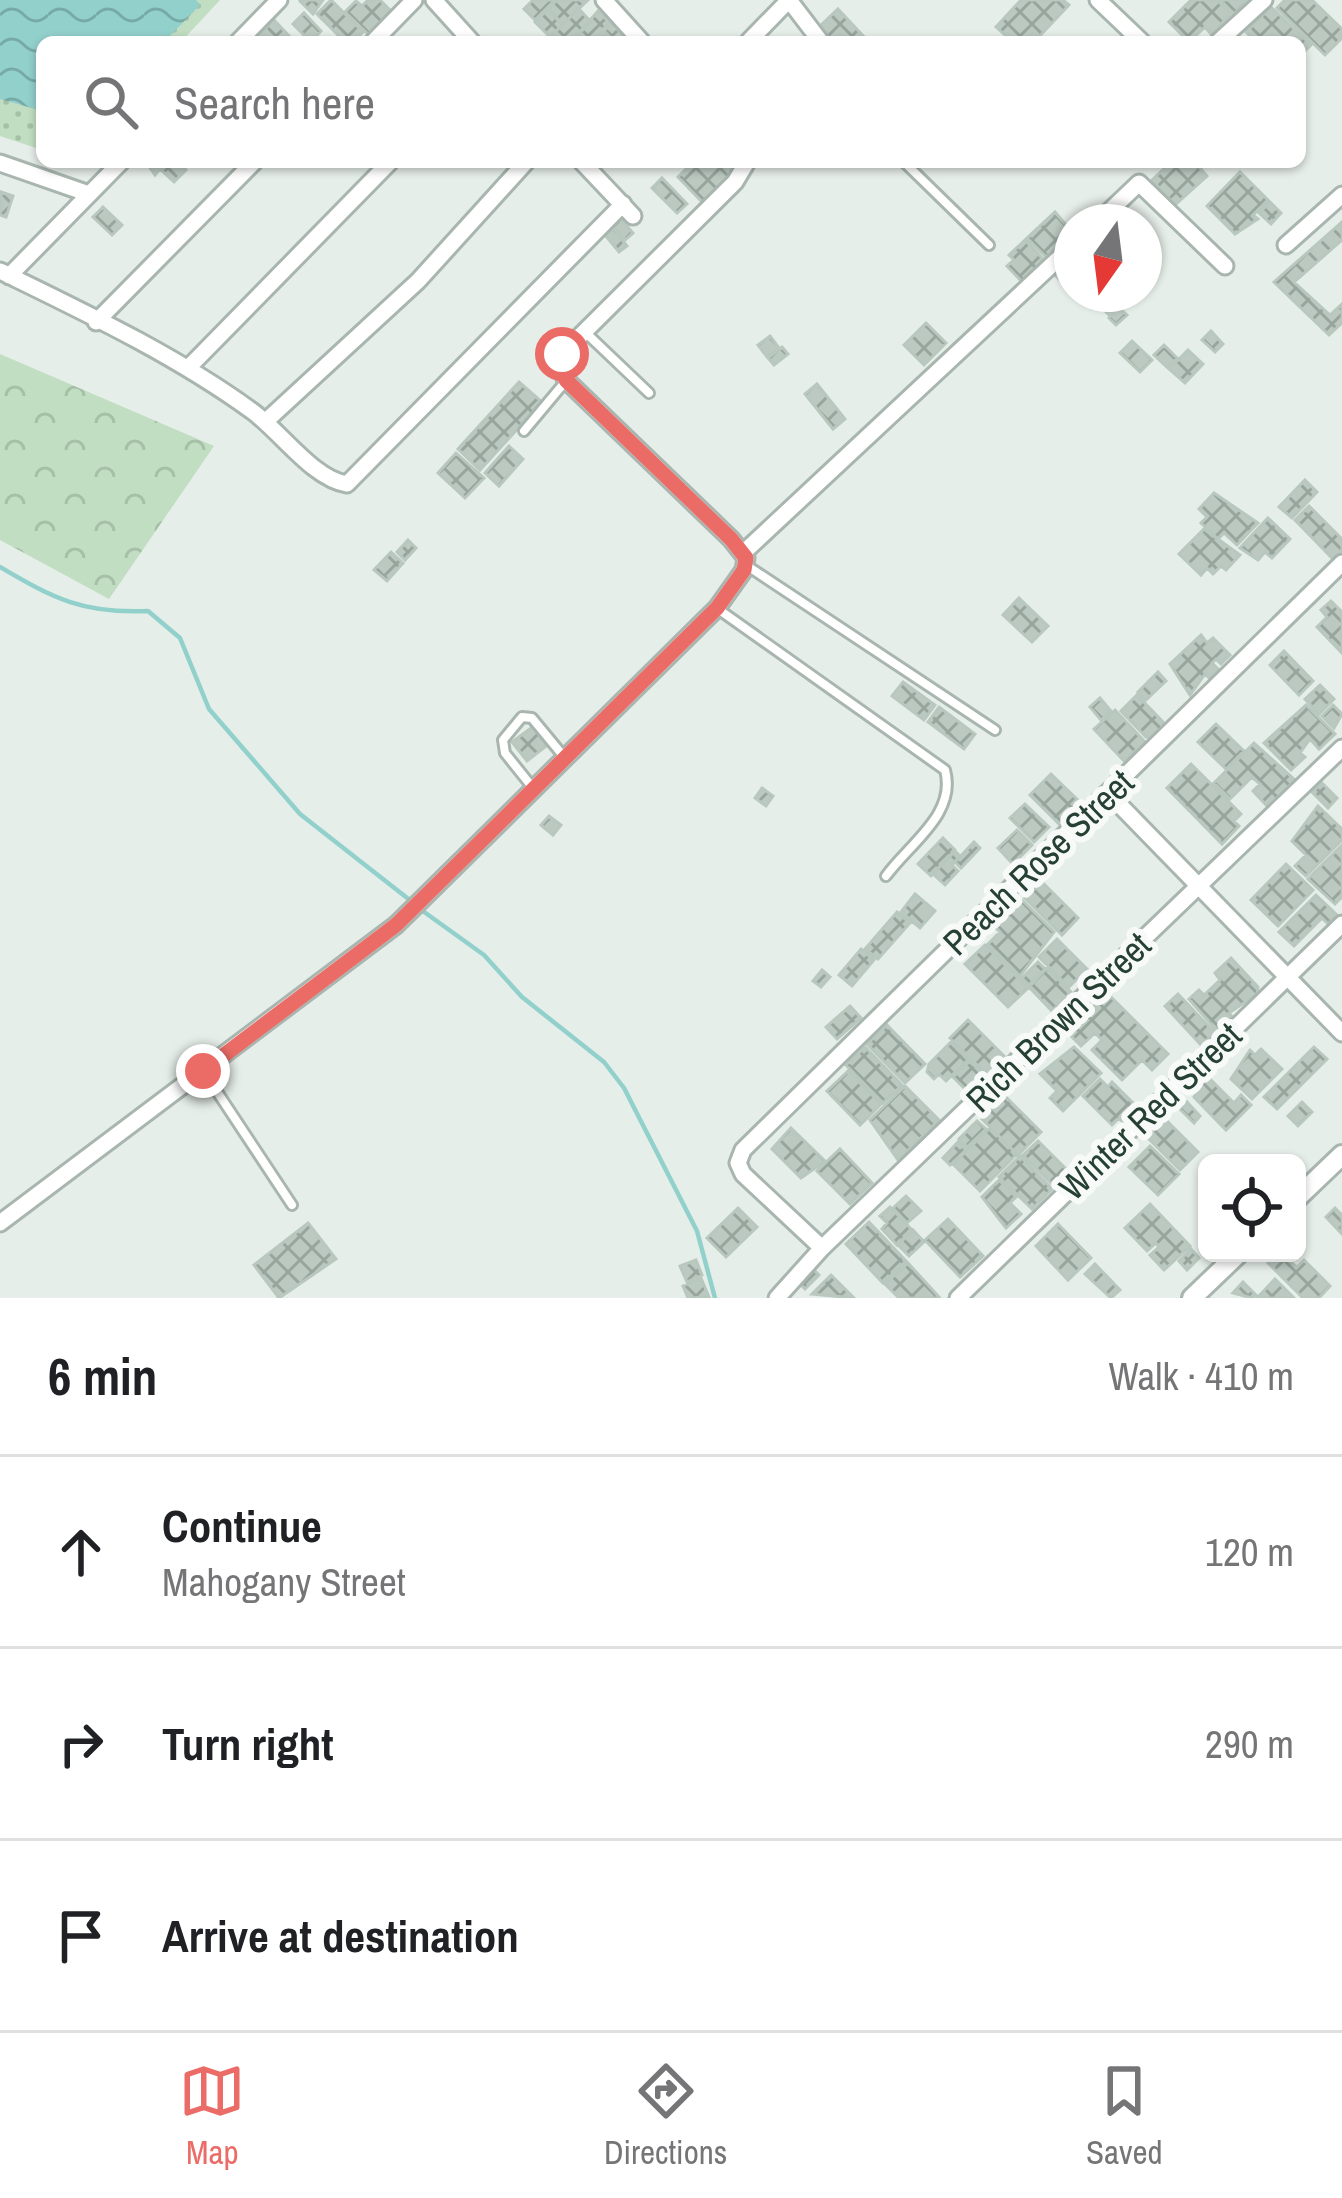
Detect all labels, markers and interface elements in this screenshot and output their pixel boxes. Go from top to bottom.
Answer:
search box [36,36,1306,168]
icon: search [78,69,144,135]
text: Search here [174,72,375,133]
north arrow [1054,204,1162,312]
route start [535,327,589,381]
street label: Peach Rose Street [932,759,1144,965]
street label: Rich Brown Street [955,922,1161,1122]
street label: Winter Red Street [1048,1012,1252,1210]
route end [176,1044,230,1098]
map controls [1198,1154,1306,1262]
button: locate [1198,1154,1306,1262]
text: 6 min [48,1342,157,1411]
text: Walk · 410 m [1109,1350,1294,1402]
text: Continue [162,1495,322,1556]
icon: ahead [48,1519,114,1585]
text: 120 m [1205,1526,1294,1578]
text: Mahogany Street [162,1556,406,1608]
icon: right [48,1711,114,1777]
text: Turn right [162,1713,334,1774]
text: 290 m [1205,1718,1294,1770]
icon: arrive [48,1903,114,1969]
text: Arrive at destination [162,1905,519,1966]
tab: Map [179,2058,245,2174]
tab: Directions [604,2058,727,2174]
tab: Saved [1086,2058,1163,2174]

